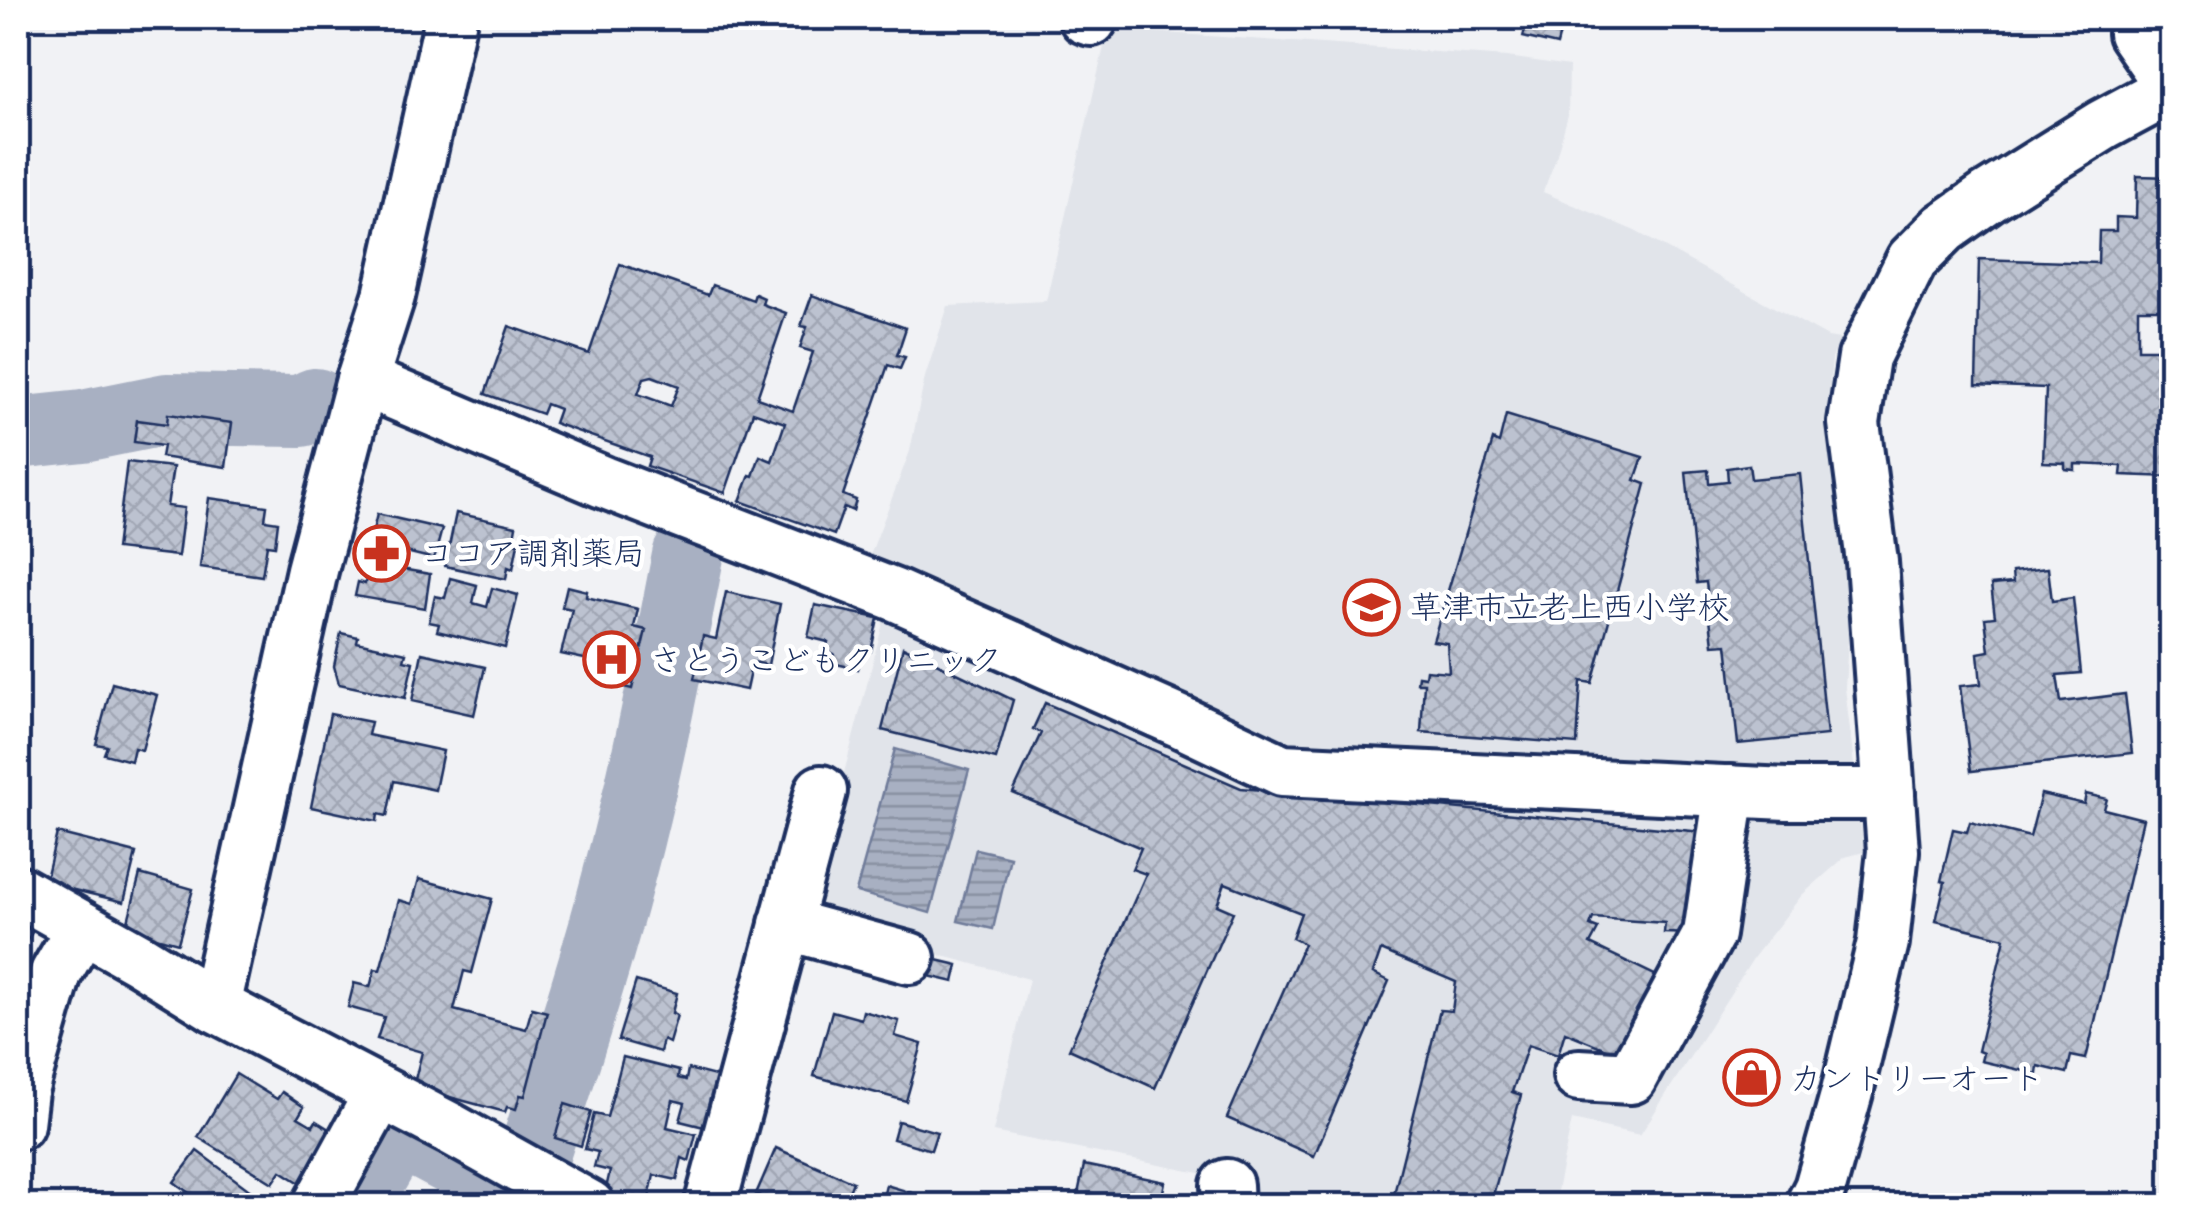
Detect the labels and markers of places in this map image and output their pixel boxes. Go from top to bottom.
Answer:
pharmacy icon: ココア調剤薬局 [352,523,412,583]
place label: ココア調剤薬局 [421,530,645,572]
school or university icon: 草津市立老上西小学校 [1341,577,1401,637]
place label: 草津市立老上西小学校 [1410,584,1730,626]
hospital icon: さとうこどもクリニック [581,630,641,690]
place label: さとうこどもクリニック [650,637,1002,679]
shop icon: カントリーオート [1721,1048,1781,1108]
place label: カントリーオート [1790,1055,2044,1097]

